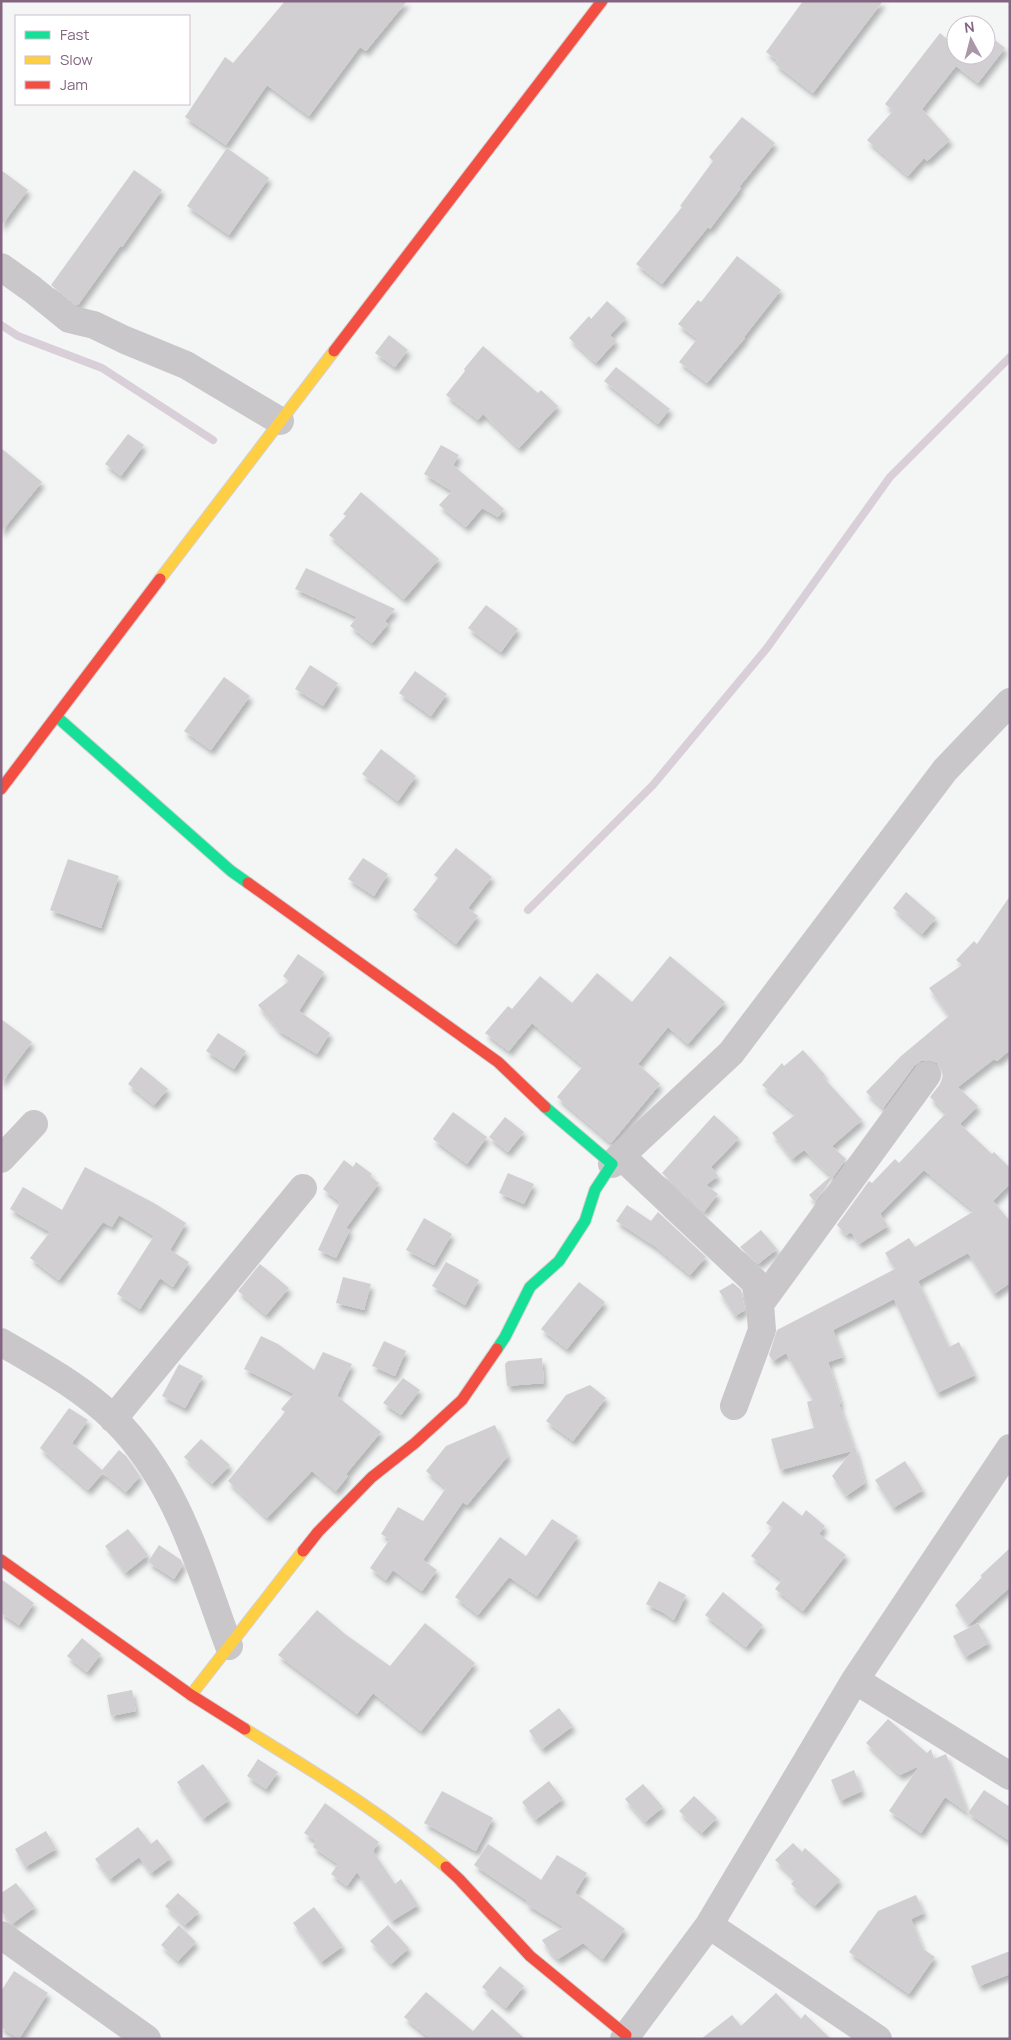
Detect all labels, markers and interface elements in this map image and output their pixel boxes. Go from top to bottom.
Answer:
legend [15,15,190,105]
north arrow [946,15,996,65]
text: N [963,17,976,37]
text: Fast [60,24,89,45]
text: Slow [60,49,93,70]
text: Jam [60,74,88,95]

